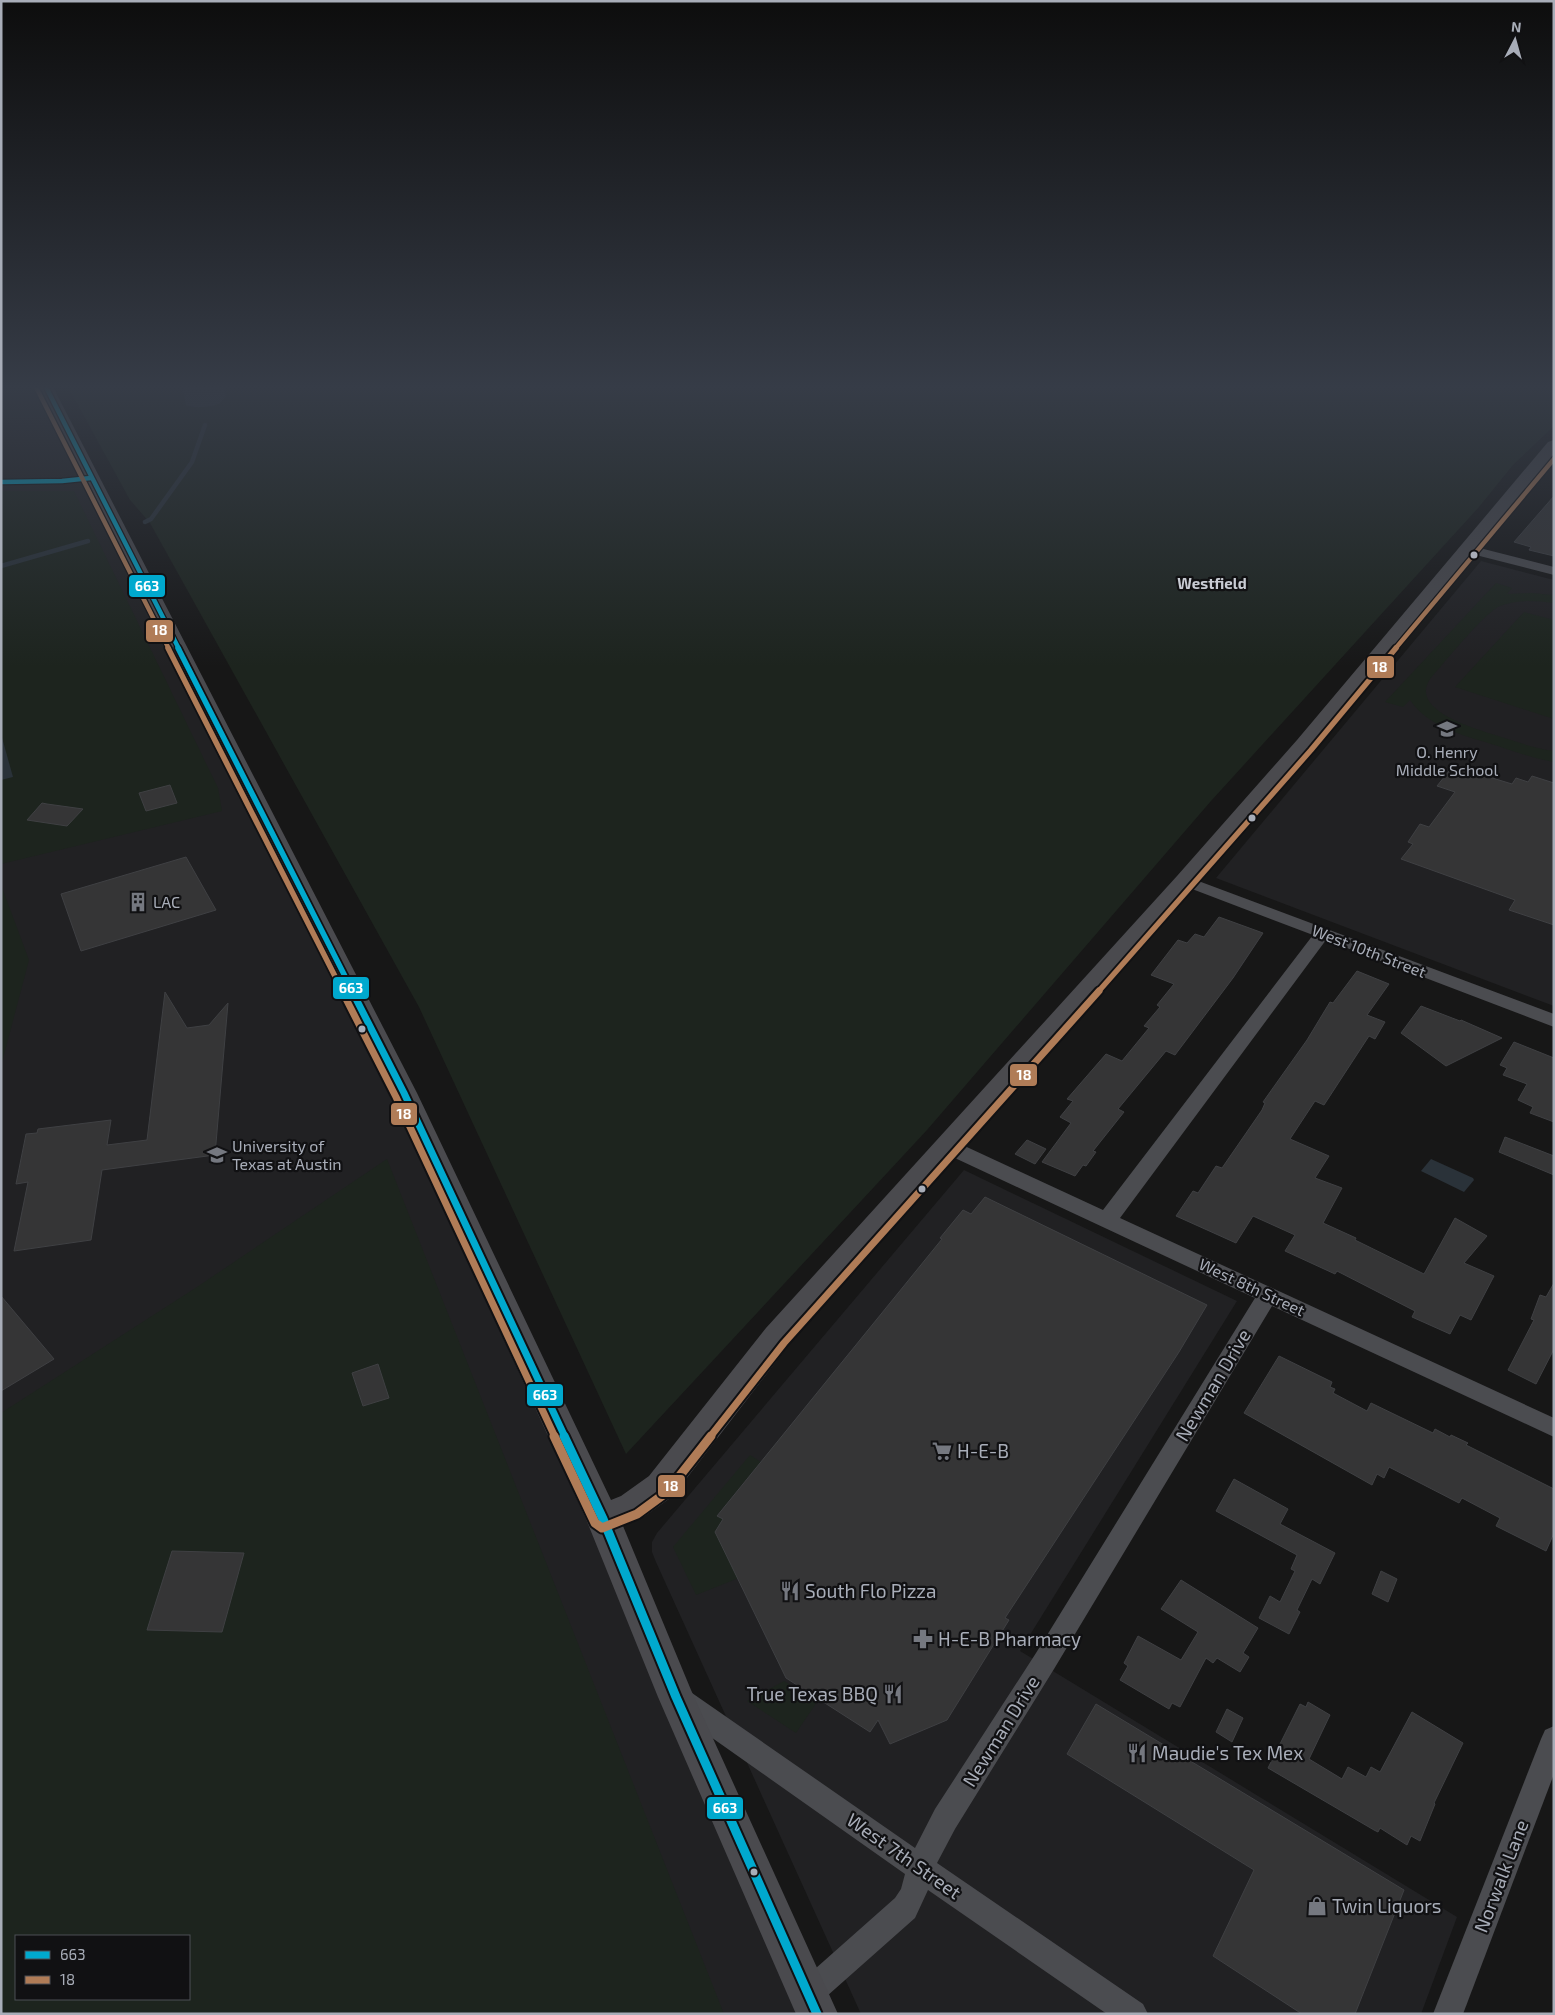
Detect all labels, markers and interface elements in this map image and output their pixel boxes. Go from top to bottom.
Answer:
north arrow [1490,15,1540,65]
text: N [1510,18,1522,36]
unlabelled marker [1469,550,1479,560]
line badge: 663 [128,574,166,598]
district label: Westfield [1177,574,1247,592]
text: 663 [135,577,159,594]
line badge: 18 [145,619,174,643]
text: 18 [153,621,167,638]
line badge: 18 [1366,655,1395,679]
text: 18 [1373,658,1387,675]
school or university icon: O. Henry Middle School [1436,718,1458,740]
place label: O. Henry Middle School [1396,742,1498,779]
unlabelled marker [1247,813,1257,823]
building icon: LAC [127,891,149,913]
place label: LAC [153,892,180,911]
street label: West 10th Street [1309,920,1429,981]
line badge: 663 [332,976,370,1000]
text: 663 [339,979,363,996]
unlabelled marker [357,1024,367,1034]
line badge: 18 [1009,1063,1038,1087]
text: 18 [1017,1066,1031,1083]
line badge: 18 [390,1102,418,1126]
text: 18 [397,1105,411,1122]
place label: University of Texas at Austin [232,1136,342,1173]
school or university icon: University of Texas at Austin [206,1144,228,1166]
unlabelled marker [917,1184,927,1194]
street label: West 8th Street [1196,1254,1308,1319]
street label: Newman Drive [1170,1325,1255,1445]
line badge: 663 [526,1383,564,1407]
text: 663 [533,1386,557,1403]
place label: H-E-B [957,1439,1009,1462]
supermarket icon: H-E-B [931,1440,953,1462]
line badge: 18 [657,1474,686,1498]
text: 18 [664,1477,678,1494]
place label: South Flo Pizza [805,1579,936,1602]
restaurant icon: South Flo Pizza [779,1580,801,1602]
place label: H-E-B Pharmacy [938,1627,1081,1650]
pharmacy icon: H-E-B Pharmacy [912,1628,934,1650]
street label: Newman Drive [957,1671,1044,1791]
place label: True Texas BBQ [747,1682,878,1705]
restaurant icon: True Texas BBQ [882,1683,904,1705]
place label: Maudie's Tex Mex [1152,1741,1303,1764]
restaurant icon: Maudie's Tex Mex [1126,1742,1148,1764]
line badge: 663 [706,1796,744,1820]
text: 663 [713,1799,737,1816]
street label: West 7th Street [843,1808,966,1903]
street label: Norwalk Lane [1469,1816,1533,1935]
unlabelled marker [749,1867,759,1877]
place label: Twin Liquors [1332,1894,1442,1917]
shop icon: Twin Liquors [1306,1895,1328,1917]
legend [15,1935,190,2000]
text: 663 [60,1945,86,1963]
text: 18 [60,1970,75,1988]

